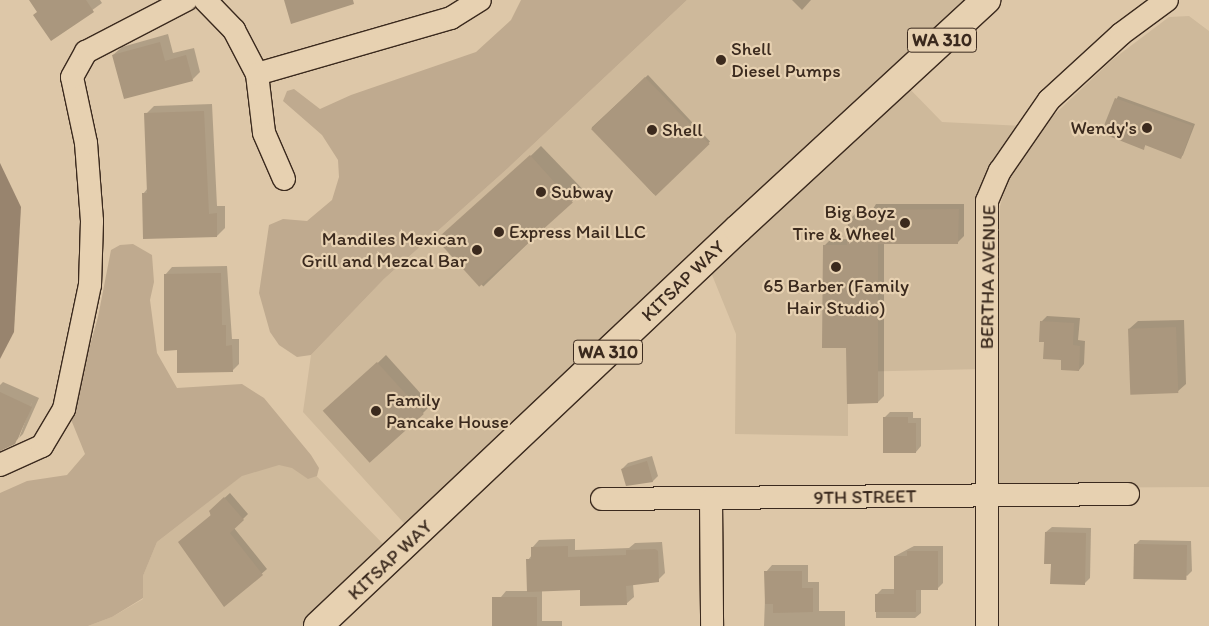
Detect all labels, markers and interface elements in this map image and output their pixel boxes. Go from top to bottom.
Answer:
road number: WA 310 [906,24,978,56]
place label: Shell Diesel Pumps [731,38,840,82]
marker: Shell Diesel Pumps [715,54,727,66]
place label: Wendy's [1070,117,1137,139]
place label: Shell [662,119,703,141]
marker: Wendy's [1141,122,1153,134]
marker: Shell [646,124,658,136]
place label: Subway [551,181,613,203]
marker: Subway [535,186,547,198]
place label: Big Boyz Tire & Wheel [792,201,895,245]
street label: BERTHA AVENUE [975,205,1001,349]
marker: Big Boyz Tire & Wheel [899,217,911,229]
place label: Express Mail LLC [509,221,647,243]
marker: Express Mail LLC [493,226,505,238]
place label: Mandiles Mexican Grill and Mezcal Bar [301,228,467,272]
street label: KITSAP WAY [637,236,729,326]
marker: Mandiles Mexican Grill and Mezcal Bar [471,244,483,256]
marker: 65 Barber (Family Hair Studio) [830,261,842,273]
place label: 65 Barber (Family Hair Studio) [763,275,909,319]
road number: WA 310 [572,337,644,368]
place label: Family Pancake House [386,389,509,433]
marker: Family Pancake House [370,405,382,417]
street label: 9TH STREET [813,485,917,509]
street label: KITSAP WAY [343,515,437,605]

